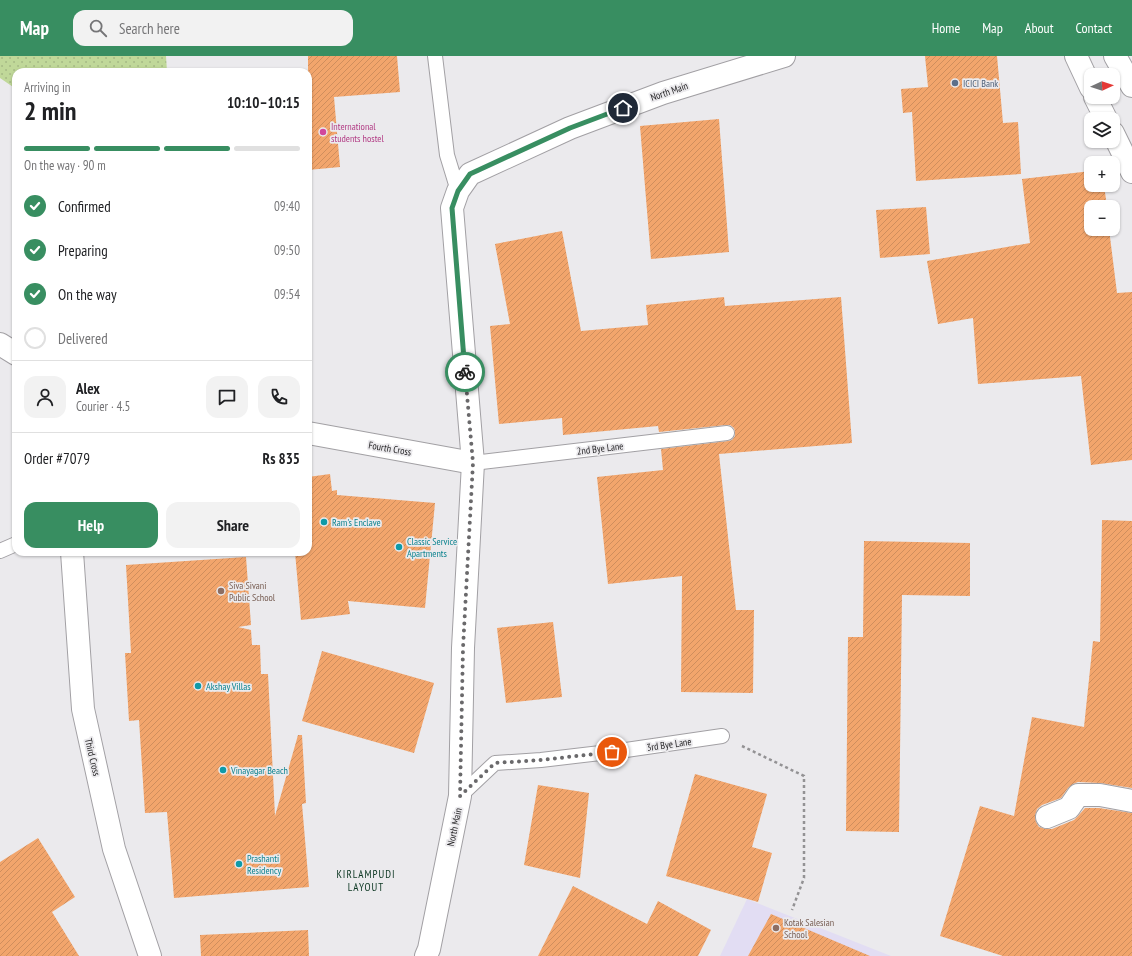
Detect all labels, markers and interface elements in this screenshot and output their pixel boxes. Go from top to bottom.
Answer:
search box [73,10,353,46]
text: Map [20,16,49,40]
icon: search [87,17,109,39]
text: Search here [119,19,180,38]
text: Home [932,19,960,37]
text: Map [982,19,1003,37]
text: About [1025,19,1054,37]
text: Contact [1076,19,1112,37]
north arrow [1084,68,1120,104]
map controls [1084,68,1120,236]
place label: ICICI Bank [963,77,998,90]
marker: ICICI Bank [950,78,960,88]
text: Arriving in [24,79,71,96]
street label: North Main [649,79,690,104]
pin [606,91,640,125]
text: 10:10–10:15 [227,93,300,112]
text: 2 min [24,94,77,127]
icon: home [612,97,634,119]
button: layers [1084,112,1120,148]
place label: International students hostel [331,120,384,145]
marker: International students hostel [318,127,328,137]
button: + [1084,156,1120,192]
text: On the way · 90 m [24,157,106,174]
icon: check [24,195,46,217]
text: Confirmed [58,197,111,216]
text: 09:40 [274,198,300,215]
button: − [1084,200,1120,236]
icon: check [24,239,46,261]
text: Preparing [58,241,108,260]
text: 09:50 [274,242,300,259]
icon: check [24,283,46,305]
text: On the way [58,285,117,304]
text: 09:54 [274,286,300,303]
text: Delivered [58,329,108,348]
courier [445,352,485,392]
icon: bike [454,361,476,383]
button: person [24,376,66,418]
button: chat [206,376,248,418]
button: phone [258,376,300,418]
text: Alex [76,379,100,398]
text: Courier · 4.5 [76,398,130,415]
street label: Fourth Cross [367,438,413,459]
street label: 2nd Bye Lane [576,439,624,458]
text: Order #7079 [24,449,90,468]
text: Rs 835 [263,449,300,468]
button: Help [24,502,158,548]
button: Share [166,502,300,548]
place label: Ram's Enclave [332,516,381,529]
marker: Ram's Enclave [319,517,329,527]
place label: Classic Service Apartments [407,535,457,560]
marker: Classic Service Apartments [394,542,404,552]
place label: Siva Sivani Public School [229,579,276,604]
marker: Siva Sivani Public School [216,586,226,596]
place label: Akshay Villas [206,680,251,693]
marker: Akshay Villas [193,681,203,691]
pin [595,735,629,769]
street label: 3rd Bye Lane [646,735,692,754]
street label: Third Cross [82,737,103,778]
icon: bag [601,741,623,763]
place label: Vinayagar Beach [230,764,288,777]
marker: Vinayagar Beach [218,765,228,775]
street label: North Main [444,807,465,847]
place label: Prashanti Residency [247,852,281,877]
marker: Prashanti Residency [234,859,244,869]
district label: KIRLAMPUDI LAYOUT [336,867,396,894]
place label: Kotak Salesian School [784,916,834,941]
marker: Kotak Salesian School [771,923,781,933]

